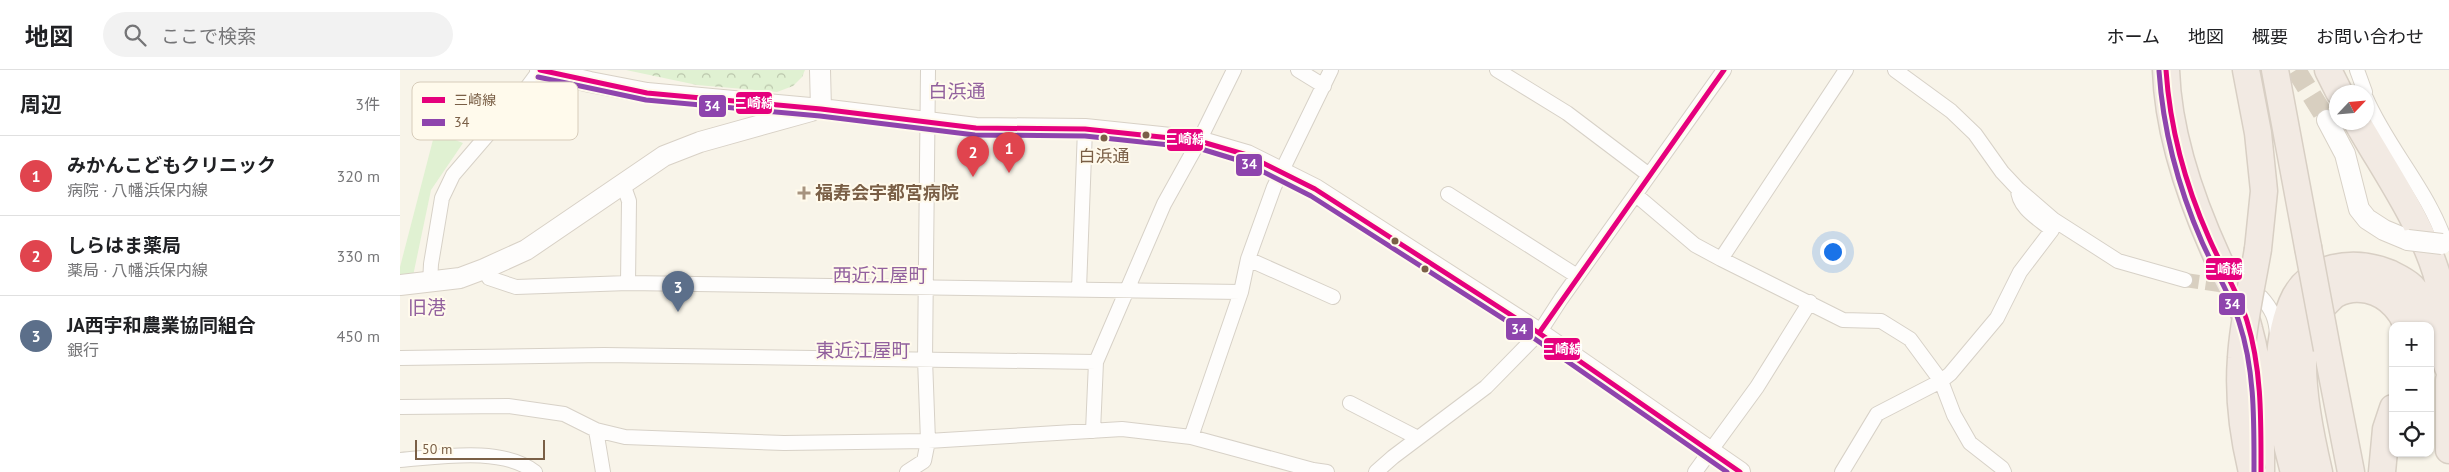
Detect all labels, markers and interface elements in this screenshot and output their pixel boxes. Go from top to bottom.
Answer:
search box [103,12,453,57]
text: 地図 [25,21,73,52]
icon: search [121,21,149,49]
text: ここで検索 [161,24,256,48]
text: ホーム [2107,25,2160,48]
text: 地図 [2188,25,2224,48]
text: 概要 [2252,25,2288,48]
text: お問い合わせ [2316,25,2424,48]
district label: 白浜通 [928,79,986,103]
legend [412,82,578,140]
north arrow [2329,85,2374,130]
text: 周辺 [20,91,62,118]
text: 三崎線 [454,91,496,109]
line badge: 三崎線 [735,91,773,115]
text: 3件 [355,94,380,114]
line badge: 34 [698,94,727,118]
text: 三崎線 [733,94,775,112]
text: 34 [704,97,720,115]
text: 34 [454,113,470,131]
line badge: 三崎線 [1166,128,1204,152]
unlabelled marker [1141,130,1151,140]
text: 三崎線 [1164,130,1206,148]
pin: 1 [993,132,1025,173]
marker: 白浜通 [1099,133,1109,143]
pin: 2 [957,136,989,177]
place label: 白浜通 [1079,145,1130,167]
text: みかんこどもクリニック [67,153,276,177]
line badge: 34 [1235,153,1263,177]
text: 34 [1241,155,1257,173]
text: 1 [31,166,41,186]
text: 320 m [337,166,380,186]
text: 病院 · 八幡浜保内線 [67,180,208,200]
place label: 福寿会宇都宮病院 [815,181,959,204]
marker: 福寿会宇都宮病院 [797,186,811,200]
text: しらはま薬局 [67,233,181,257]
unlabelled marker [1390,236,1400,246]
your location [1820,239,1846,265]
text: 2 [31,246,41,266]
text: 330 m [337,246,380,266]
line badge: 三崎線 [2205,257,2243,281]
text: 薬局 · 八幡浜保内線 [67,260,208,280]
text: 三崎線 [2203,260,2245,278]
district label: 西近江屋町 [832,263,928,287]
unlabelled marker [1420,264,1430,274]
pin: 3 [662,271,694,312]
line badge: 34 [2218,292,2246,316]
district label: 旧港 [408,295,446,319]
text: 34 [2224,295,2240,313]
text: JA西宇和農業協同組合 [67,313,256,337]
line badge: 34 [1505,317,1534,341]
text: 34 [1511,320,1527,338]
map controls [2389,322,2434,457]
button: + [2389,322,2434,367]
text: 3 [31,326,41,346]
text: 450 m [337,326,380,346]
line badge: 三崎線 [1543,337,1581,361]
district label: 東近江屋町 [815,338,911,362]
text: 銀行 [67,340,99,360]
text: 三崎線 [1541,340,1583,358]
button: − [2389,367,2434,412]
button: locate [2389,412,2434,457]
scale bar [415,437,545,460]
text: 50 m [422,440,452,458]

